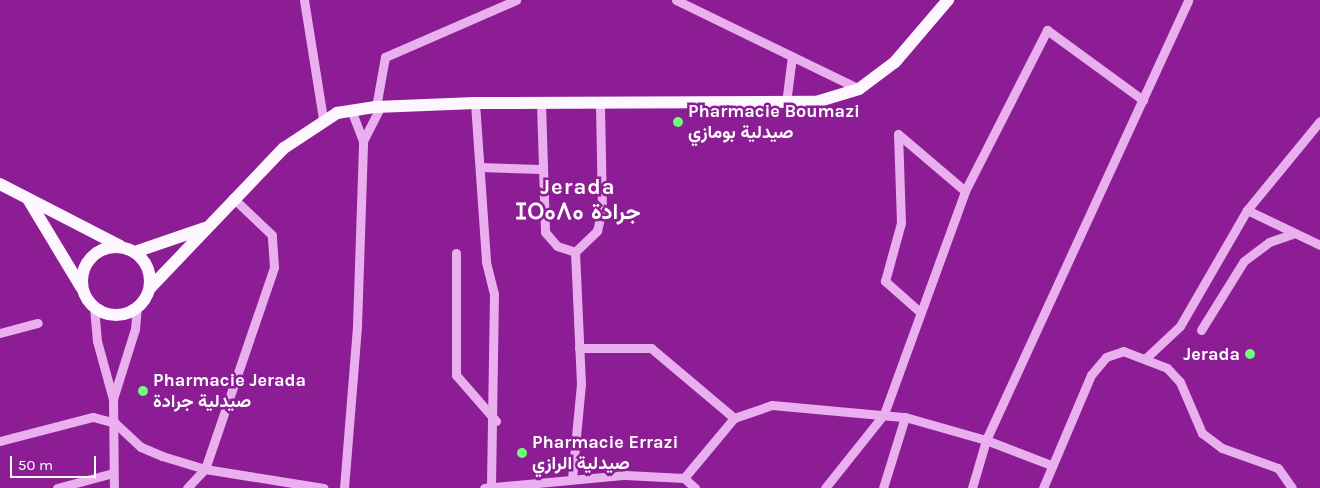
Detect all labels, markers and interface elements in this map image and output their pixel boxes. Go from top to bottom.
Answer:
place label: Pharmacie Boumazi صيدلية بومازي [688,101,860,144]
marker: Pharmacie Boumazi صيدلية بومازي [672,116,684,128]
district label: Jerada ⵊⵔⴰⴷⴰ جرادة [519,174,637,225]
place label: Jerada [1183,343,1240,365]
marker: Jerada [1244,348,1256,360]
place label: Pharmacie Jerada صيدلية جرادة [153,370,306,412]
marker: Pharmacie Jerada صيدلية جرادة [137,385,149,397]
place label: Pharmacie Errazi صيدلية الرازي [532,432,678,474]
scale bar [12,446,99,478]
marker: Pharmacie Errazi صيدلية الرازي [516,447,528,459]
text: 50 m [18,456,53,474]

